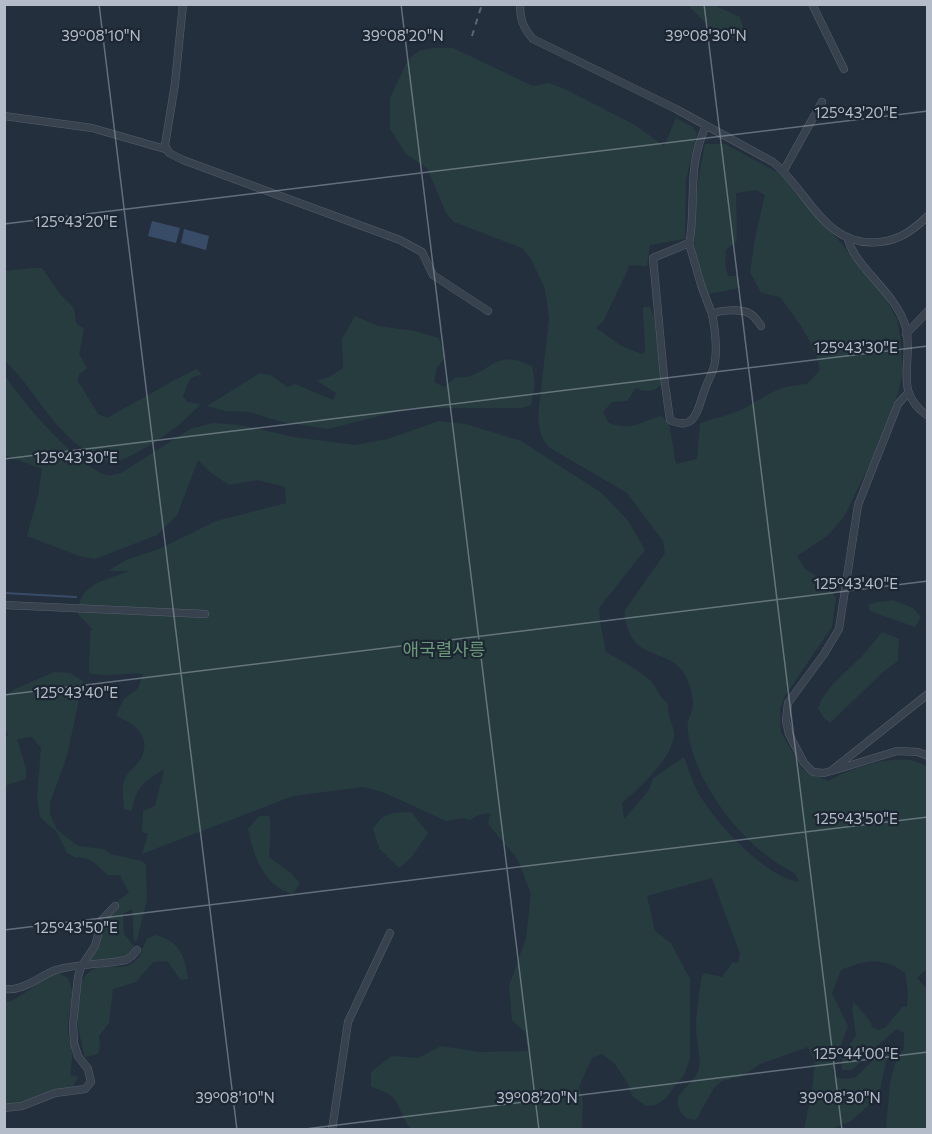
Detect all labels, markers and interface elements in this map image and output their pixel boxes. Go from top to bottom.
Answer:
text: 39°08'10"N [61,26,141,44]
text: 39°08'20"N [362,26,444,44]
text: 39°08'30"N [665,26,747,44]
text: 125°43'20"E [814,103,898,121]
text: 125°43'20"E [34,212,118,230]
text: 125°43'30"E [814,338,898,356]
text: 125°43'30"E [34,448,118,466]
text: 125°43'40"E [814,574,898,592]
park label: 애국렬사릉 [403,638,485,660]
text: 125°43'40"E [34,683,118,701]
text: 125°43'50"E [814,809,898,827]
text: 125°43'50"E [34,918,118,936]
text: 125°44'00"E [813,1044,899,1062]
text: 39°08'10"N [195,1088,275,1106]
text: 39°08'20"N [496,1088,578,1106]
text: 39°08'30"N [799,1088,881,1106]

